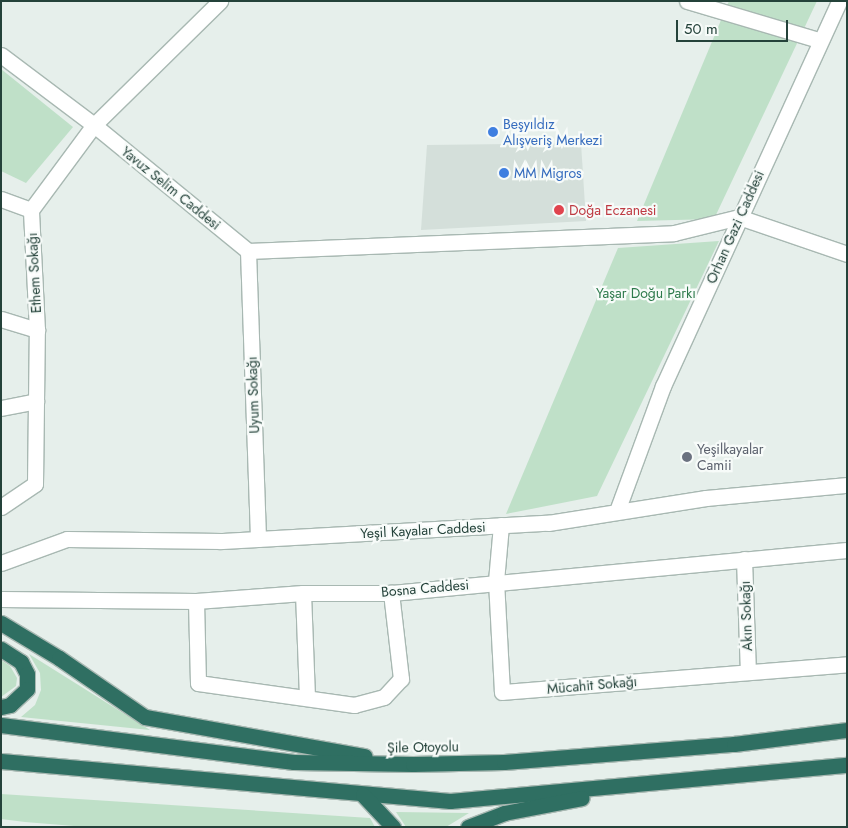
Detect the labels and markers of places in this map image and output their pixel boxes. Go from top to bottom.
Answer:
place label: Beşyıldız Alışveriş Merkezi [503,116,603,148]
marker: Beşyıldız Alışveriş Merkezi [487,126,499,138]
place label: MM Migros [514,165,582,181]
marker: MM Migros [498,167,510,179]
place label: Doğa Eczanesi [569,202,656,218]
marker: Doğa Eczanesi [553,204,565,216]
place label: Yeşilkayalar Camii [697,441,764,474]
marker: Yeşilkayalar Camii [681,451,693,463]

